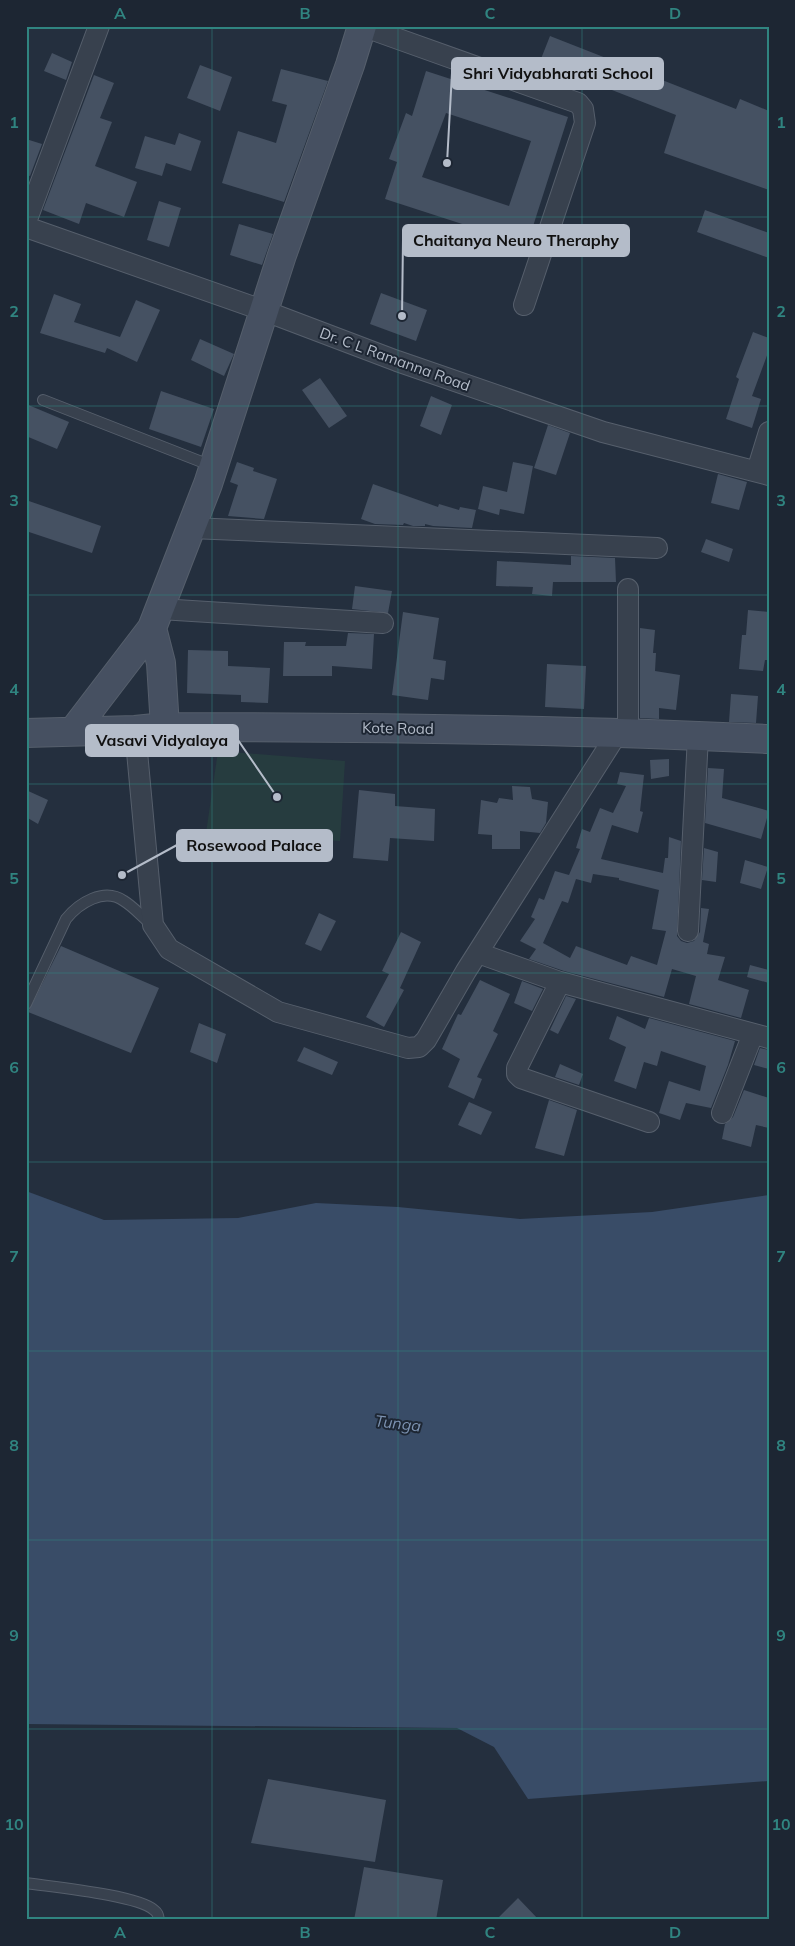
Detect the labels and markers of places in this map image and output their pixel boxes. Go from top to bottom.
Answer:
callout: Shri Vidyabharati School [452,58,663,89]
callout: Chaitanya Neuro Theraphy [403,225,629,256]
callout: Vasavi Vidyalaya [86,725,238,756]
callout: Rosewood Palace [177,830,332,861]

